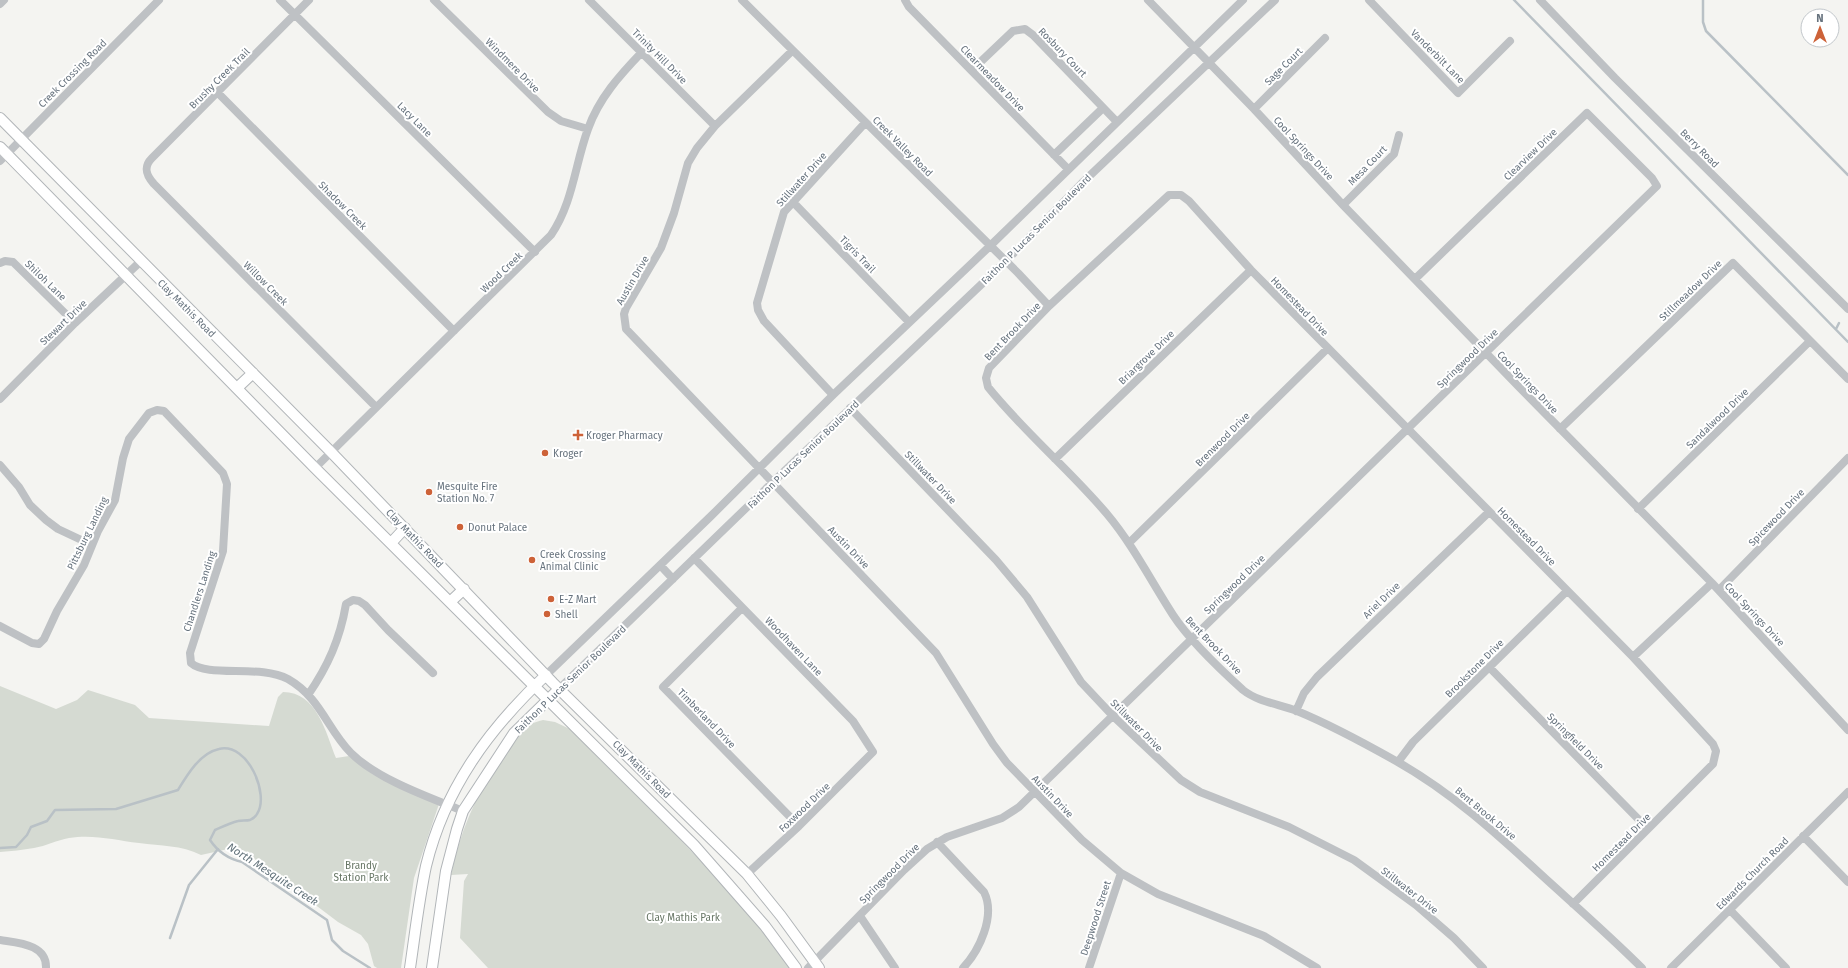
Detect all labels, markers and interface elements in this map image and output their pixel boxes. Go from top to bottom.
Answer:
north arrow [1800,8,1840,48]
text: N [1816,12,1824,25]
street label: Rosbury Court [1036,25,1089,80]
street label: Trinity Hill Drive [629,27,689,87]
street label: Vanderbilt Lane [1408,27,1467,86]
street label: Windmere Drive [483,36,542,95]
street label: Creek Crossing Road [36,37,109,110]
street label: Clearmeadow Drive [958,43,1027,114]
street label: Sage Court [1262,45,1305,88]
street label: Brushy Creek Trail [187,46,253,112]
street label: Lacy Lane [394,100,434,140]
street label: Creek Valley Road [870,114,935,179]
street label: Cool Springs Drive [1271,114,1336,183]
street label: Clearview Drive [1502,126,1560,183]
street label: Berry Road [1677,127,1721,171]
street label: Mesa Court [1346,143,1390,188]
street label: Stillwater Drive [774,150,829,209]
street label: Faithon P Lucas Senior Boulevard [979,172,1094,287]
street label: Shadow Creek [316,179,370,233]
street label: Tigris Trail [837,234,878,276]
street label: Wood Creek [478,249,526,296]
street label: Austin Drive [614,254,652,307]
street label: Shiloh Lane [22,258,69,303]
street label: Stillmeadow Drive [1657,258,1724,324]
street label: Willow Creek [241,259,291,309]
street label: Homestead Drive [1268,275,1331,339]
street label: Clay Mathis Road [155,277,218,340]
street label: Stewart Drive [38,297,90,348]
street label: Bent Brook Drive [982,300,1044,363]
street label: Springwood Drive [1435,327,1501,391]
street label: Briargrove Drive [1116,328,1177,387]
street label: Cool Springs Drive [1494,349,1560,417]
street label: Sandalwood Drive [1684,386,1751,451]
street label: Faithon P Lucas Senior Boulevard [745,398,862,511]
street label: Brenwood Drive [1193,410,1252,469]
marker: Kroger Pharmacy [573,430,583,440]
place label: Kroger Pharmacy [586,430,663,442]
marker: Kroger [540,448,550,458]
place label: Kroger [553,448,583,460]
street label: Stillwater Drive [902,449,959,507]
place label: Mesquite Fire Station No. 7 [437,481,497,505]
street label: Spicewood Drive [1746,486,1807,549]
marker: Mesquite Fire Station No. 7 [424,487,434,497]
street label: Pittsburg Landing [65,494,111,572]
street label: Homestead Drive [1495,505,1558,568]
street label: Clay Mathis Road [383,507,445,571]
marker: Donut Palace [455,522,465,532]
place label: Donut Palace [468,522,527,534]
street label: Austin Drive [825,524,872,572]
street label: Chandlers Landing [181,549,219,633]
place label: Creek Crossing Animal Clinic [540,549,606,573]
street label: Springwood Drive [1202,553,1268,617]
marker: Creek Crossing Animal Clinic [527,555,537,565]
street label: Ariel Drive [1361,580,1403,621]
street label: Cool Springs Drive [1722,580,1787,649]
marker: E-Z Mart [546,594,556,604]
place label: E-Z Mart [559,594,597,606]
marker: Shell [542,609,552,619]
place label: Shell [555,609,578,621]
street label: Bent Brook Drive [1182,614,1244,677]
street label: Woodhaven Lane [762,615,824,679]
street label: Faithon P Lucas Senior Boulevard [512,623,629,736]
street label: Brookstone Drive [1443,637,1506,700]
street label: Timberland Drive [675,686,738,751]
street label: Stillwater Drive [1108,697,1165,754]
street label: Springfield Drive [1544,711,1606,773]
street label: Clay Mathis Road [610,738,673,801]
street label: Austin Drive [1029,773,1076,821]
street label: Foxwood Drive [777,780,833,835]
street label: Bent Brook Drive [1452,785,1518,843]
street label: Homestead Drive [1590,811,1653,874]
street label: Edwards Church Road [1714,835,1791,912]
water label: North Mesquite Creek [225,840,320,909]
street label: Springwood Drive [857,841,922,906]
park label: Brandy Station Park [334,860,389,884]
street label: Stillwater Drive [1378,865,1440,917]
street label: Deepwood Street [1078,879,1114,957]
park label: Clay Mathis Park [646,912,721,924]

